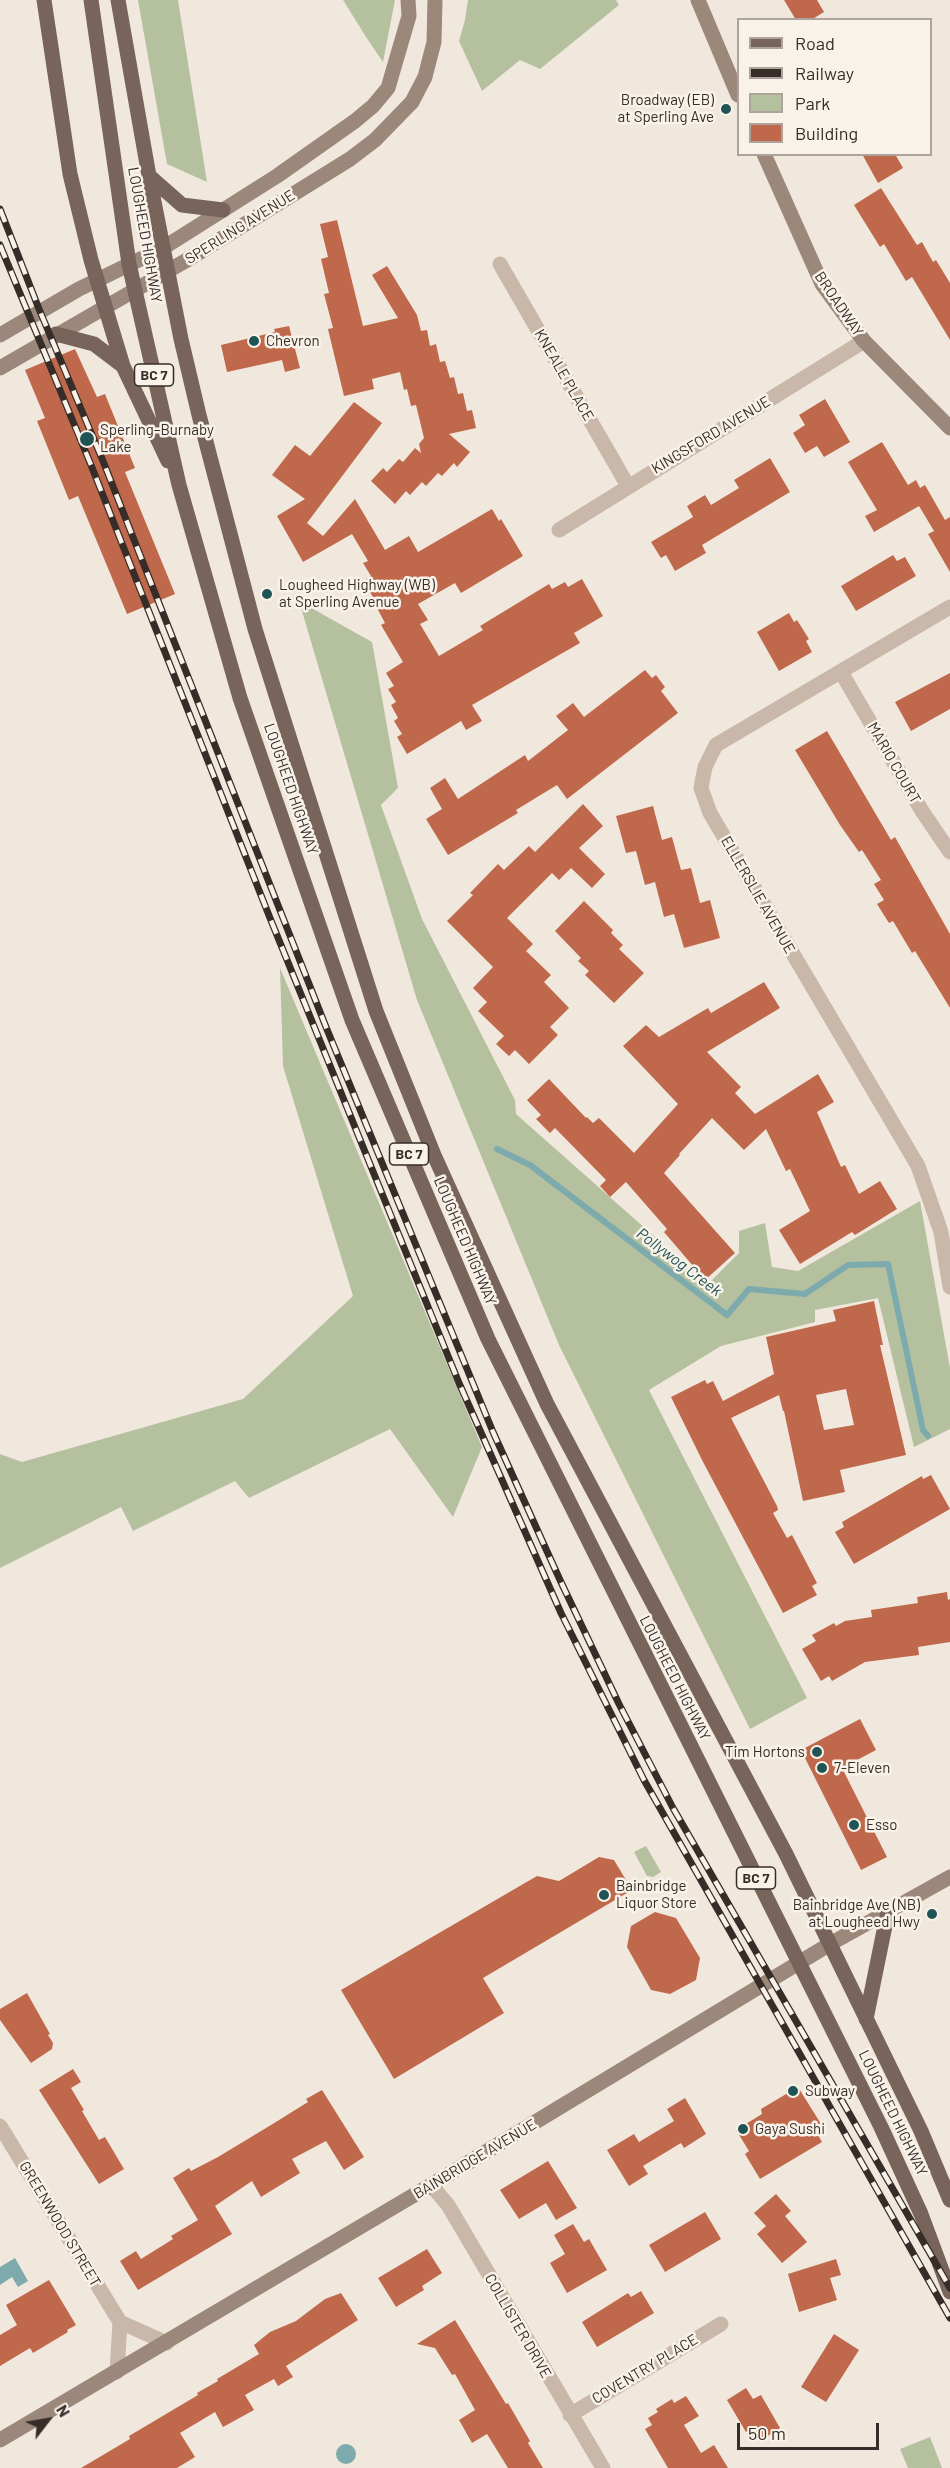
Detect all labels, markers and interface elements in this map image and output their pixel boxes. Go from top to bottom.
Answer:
legend [737,18,932,156]
text: Road [795,32,835,54]
text: Railway [795,62,854,84]
place label: Broadway (EB) at Sperling Ave [618,91,714,126]
text: Park [795,92,830,114]
marker: Broadway (EB) at Sperling Ave [719,102,733,116]
text: Building [795,122,858,144]
street label: LOUGHEED HIGHWAY [124,166,166,304]
street label: SPERLING AVENUE [182,186,298,268]
street label: BROADWAY [811,268,867,340]
street label: KNEALE PLACE [530,326,598,424]
place label: Chevron [266,332,320,350]
marker: Chevron [247,334,261,348]
road number: BC 7 [134,364,174,386]
street label: KINGSFORD AVENUE [648,392,774,478]
place label: Sperling–Burnaby Lake [100,421,214,456]
marker: Sperling–Burnaby Lake [78,430,96,448]
place label: Lougheed Highway (WB) at Sperling Avenue [279,576,435,611]
marker: Lougheed Highway (WB) at Sperling Avenue [260,587,274,601]
street label: MARIO COURT [863,719,925,807]
street label: LOUGHEED HIGHWAY [260,721,322,857]
street label: ELLERSLIE AVENUE [717,833,799,957]
road number: BC 7 [390,1143,428,1165]
street label: LOUGHEED HIGHWAY [430,1174,500,1308]
water label: Pollywog Creek [633,1224,725,1300]
street label: LOUGHEED HIGHWAY [636,1613,714,1743]
place label: Tim Hortons [725,1743,805,1761]
marker: Tim Hortons [810,1745,824,1759]
place label: 7-Eleven [834,1759,890,1777]
marker: 7-Eleven [815,1761,829,1775]
place label: Esso [866,1816,897,1834]
marker: Esso [847,1818,861,1832]
road number: BC 7 [736,1867,776,1889]
place label: Bainbridge Liquor Store [616,1877,697,1912]
marker: Bainbridge Liquor Store [597,1888,611,1902]
place label: Bainbridge Ave (NB) at Lougheed Hwy [793,1896,920,1931]
marker: Bainbridge Ave (NB) at Lougheed Hwy [925,1907,939,1921]
street label: LOUGHEED HIGHWAY [855,2047,931,2179]
place label: Subway [805,2082,855,2100]
marker: Subway [786,2084,800,2098]
street label: BAINBRIDGE AVENUE [410,2115,540,2203]
place label: Gaya Sushi [755,2120,825,2138]
marker: Gaya Sushi [736,2122,750,2136]
street label: GREENWOOD STREET [15,2158,105,2290]
street label: COLLISTER DRIVE [481,2271,555,2381]
street label: COVENTRY PLACE [589,2330,701,2408]
north arrow [18,2390,78,2450]
text: N [53,2401,75,2420]
scale bar [740,2411,882,2449]
text: 50 m [748,2422,786,2444]

